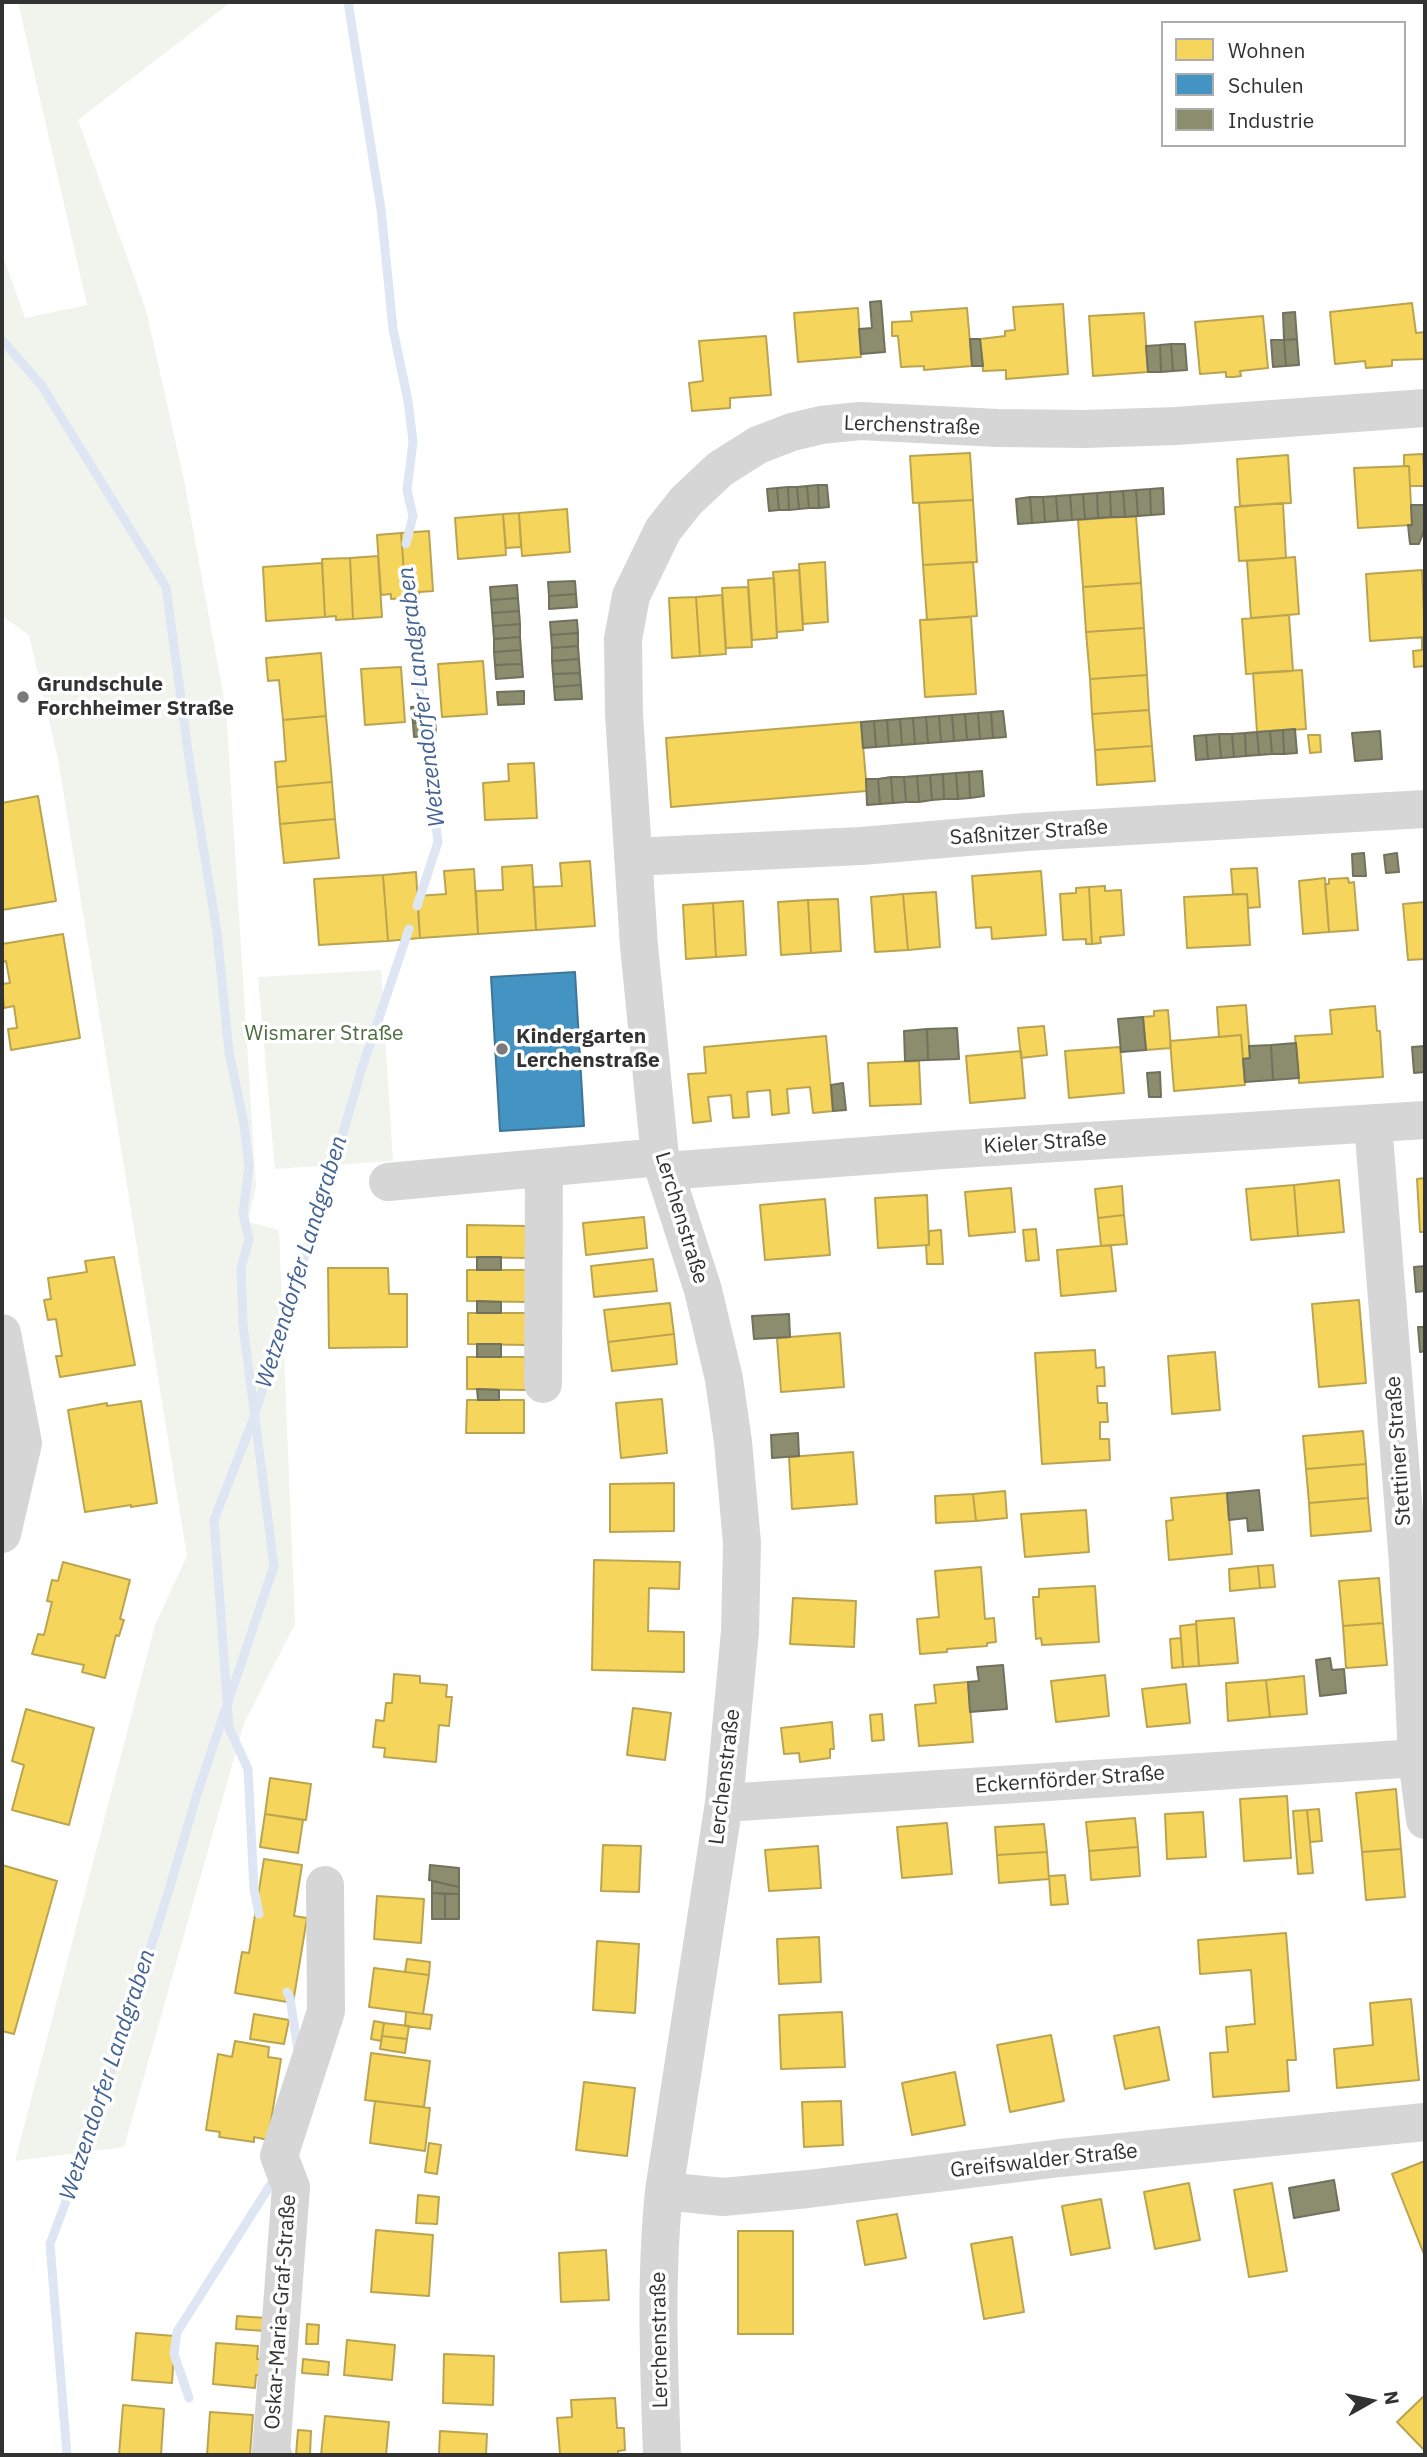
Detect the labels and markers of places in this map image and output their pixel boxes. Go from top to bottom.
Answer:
place label: Grundschule Forchheimer Straße [37,672,234,722]
marker: Grundschule Forchheimer Straße [15,689,31,705]
place label: Kindergarten Lerchenstraße [516,1024,660,1074]
marker: Kindergarten Lerchenstraße [494,1041,510,1057]

